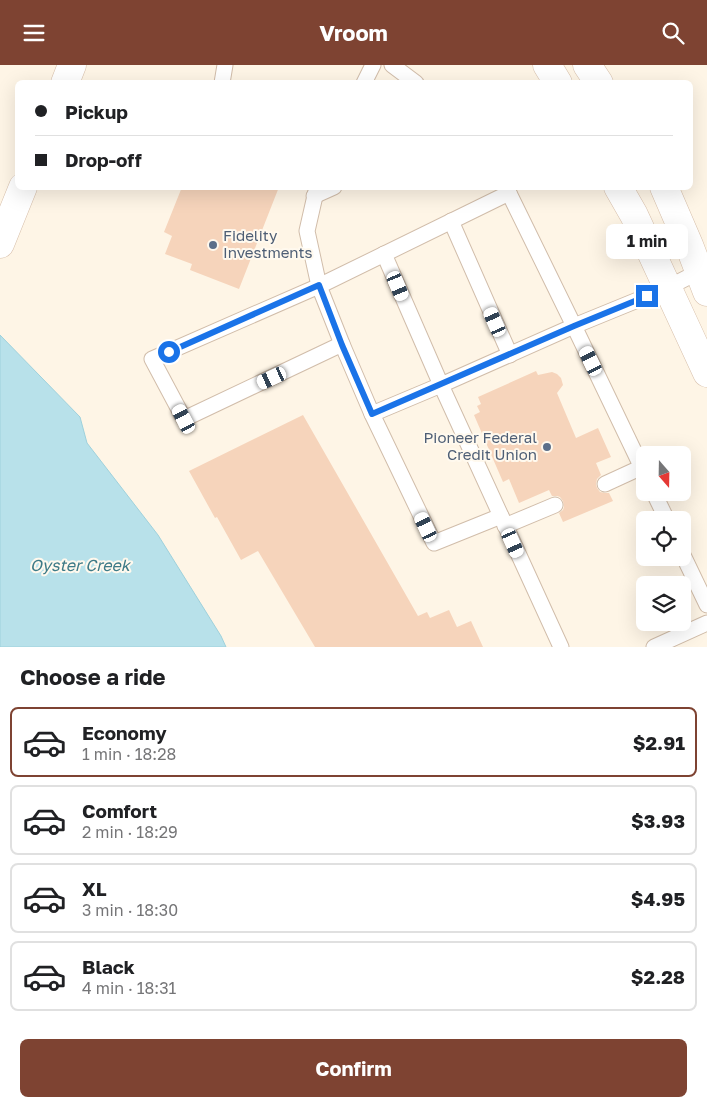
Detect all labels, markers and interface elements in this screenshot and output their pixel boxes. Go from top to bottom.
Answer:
icon: menu [20,19,48,47]
text: Vroom [319,19,388,46]
icon: search [659,19,687,47]
text: Pickup [65,100,128,123]
text: Drop-off [65,148,142,171]
callout: 1 min [606,223,688,259]
place label: Fidelity Investments [223,226,312,261]
text: 1 min [627,231,667,251]
marker: Fidelity Investments [207,239,219,251]
car [385,269,410,303]
route end [636,285,658,307]
car [482,305,507,339]
route start [158,341,180,363]
car [577,344,604,378]
car [255,365,288,391]
car [170,402,197,436]
place label: Pioneer Federal Credit Union [424,428,537,463]
marker: Pioneer Federal Credit Union [541,441,553,453]
north arrow [636,446,691,501]
map controls [636,446,691,631]
car [412,510,439,544]
button: locate [636,511,691,566]
car [500,526,525,560]
water label: Oyster Creek [30,555,132,575]
button: layers [636,576,691,631]
text: Choose a ride [20,663,166,690]
icon: car [22,720,67,765]
text: Economy [82,721,167,744]
text: $2.91 [633,731,685,754]
text: 1 min · 18:28 [82,744,176,764]
icon: car [22,798,67,843]
text: Comfort [82,799,157,822]
text: $3.93 [631,809,685,832]
text: 2 min · 18:29 [82,822,178,842]
icon: car [22,876,67,921]
text: XL [82,877,107,900]
text: $4.95 [631,887,685,910]
text: 3 min · 18:30 [82,900,178,920]
icon: car [22,954,67,999]
text: Black [82,955,135,978]
text: $2.28 [631,965,685,988]
text: 4 min · 18:31 [82,978,176,998]
button: Confirm [20,1039,687,1097]

